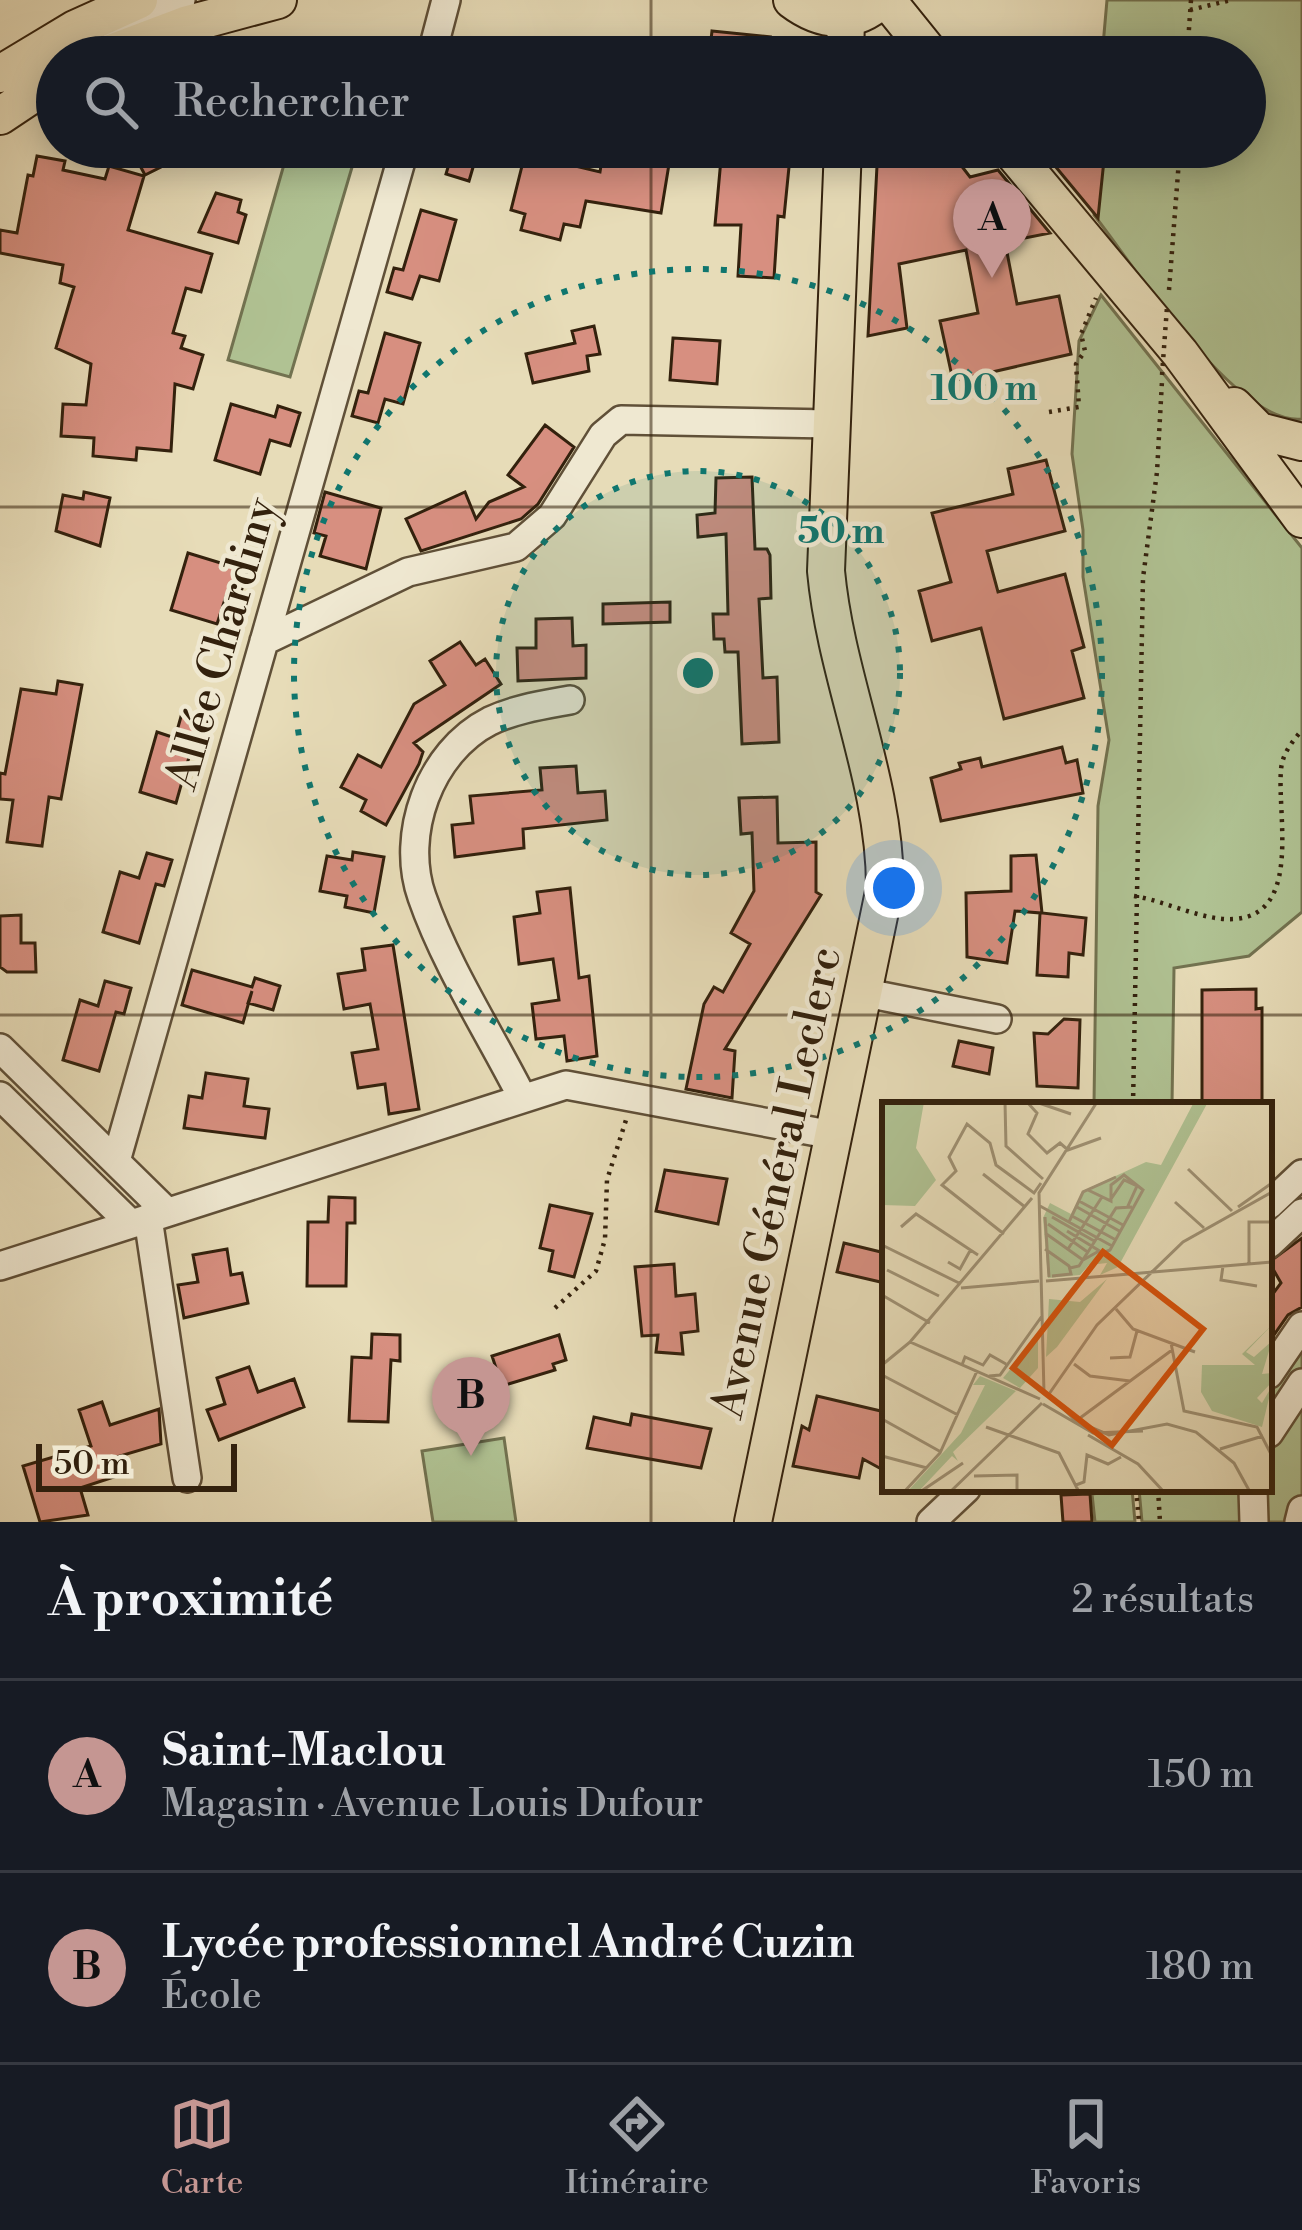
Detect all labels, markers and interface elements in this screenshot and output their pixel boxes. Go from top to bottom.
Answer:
search box [36,36,1266,168]
icon: search [78,69,144,135]
text: Rechercher [174,74,410,131]
pin: A [953,179,1031,278]
text: 100 m [931,367,1038,412]
street label: Allée Chardiny [153,490,292,797]
text: 50 m [797,510,885,555]
centre of rings [677,652,719,694]
your location [864,858,924,918]
street label: Avenue Général Leclerc [699,942,855,1424]
inset map [882,1102,1272,1492]
pin: B [432,1357,510,1456]
scale bar [36,1438,237,1491]
text: 50 m [54,1444,130,1485]
text: À proximité [48,1568,333,1632]
text: 2 résultats [1072,1576,1254,1625]
text: Saint-Maclou [162,1723,446,1780]
text: A [73,1751,101,1800]
text: 150 m [1148,1751,1254,1800]
text: Magasin · Avenue Louis Dufour [162,1780,703,1829]
text: Lycée professionnel André Cuzin [162,1915,854,1972]
text: B [72,1943,102,1992]
text: 180 m [1146,1943,1254,1992]
text: École [162,1972,262,2021]
tab: Carte [161,2091,243,2204]
tab: Itinéraire [565,2091,709,2204]
tab: Favoris [1031,2091,1141,2204]

